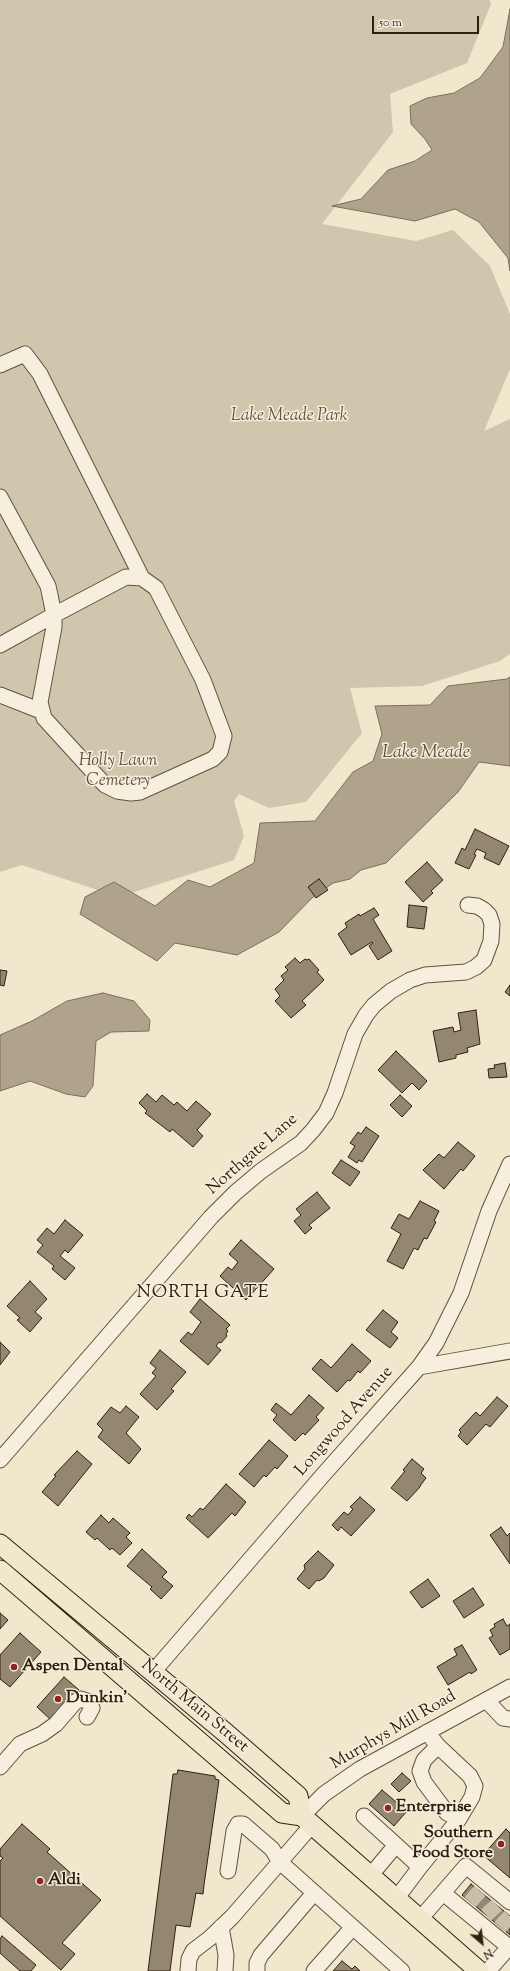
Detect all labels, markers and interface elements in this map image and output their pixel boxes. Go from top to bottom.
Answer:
scale bar [374,8,481,34]
text: 50 m [379,14,402,32]
park label: Lake Meade Park [231,407,347,427]
water label: Lake Meade [382,743,470,765]
park label: Holly Lawn Cemetery [79,752,157,792]
street label: Northgate Lane [203,1110,303,1200]
district label: NORTH GATE [136,1283,270,1305]
street label: Longwood Avenue [292,1363,398,1481]
street label: North Main Street [136,1656,252,1758]
place label: Aspen Dental [22,1657,123,1677]
marker: Aspen Dental [9,1662,19,1672]
street label: Murphys Mill Road [328,1687,460,1775]
place label: Dunkin' [66,1689,127,1709]
marker: Dunkin' [53,1694,63,1704]
place label: Enterprise [396,1798,471,1818]
marker: Enterprise [383,1803,393,1813]
place label: Southern Food Store [412,1824,493,1864]
marker: Southern Food Store [496,1839,506,1849]
place label: Aldi [48,1871,81,1891]
marker: Aldi [35,1876,45,1886]
north arrow [462,1923,502,1963]
text: N [480,1944,495,1963]

